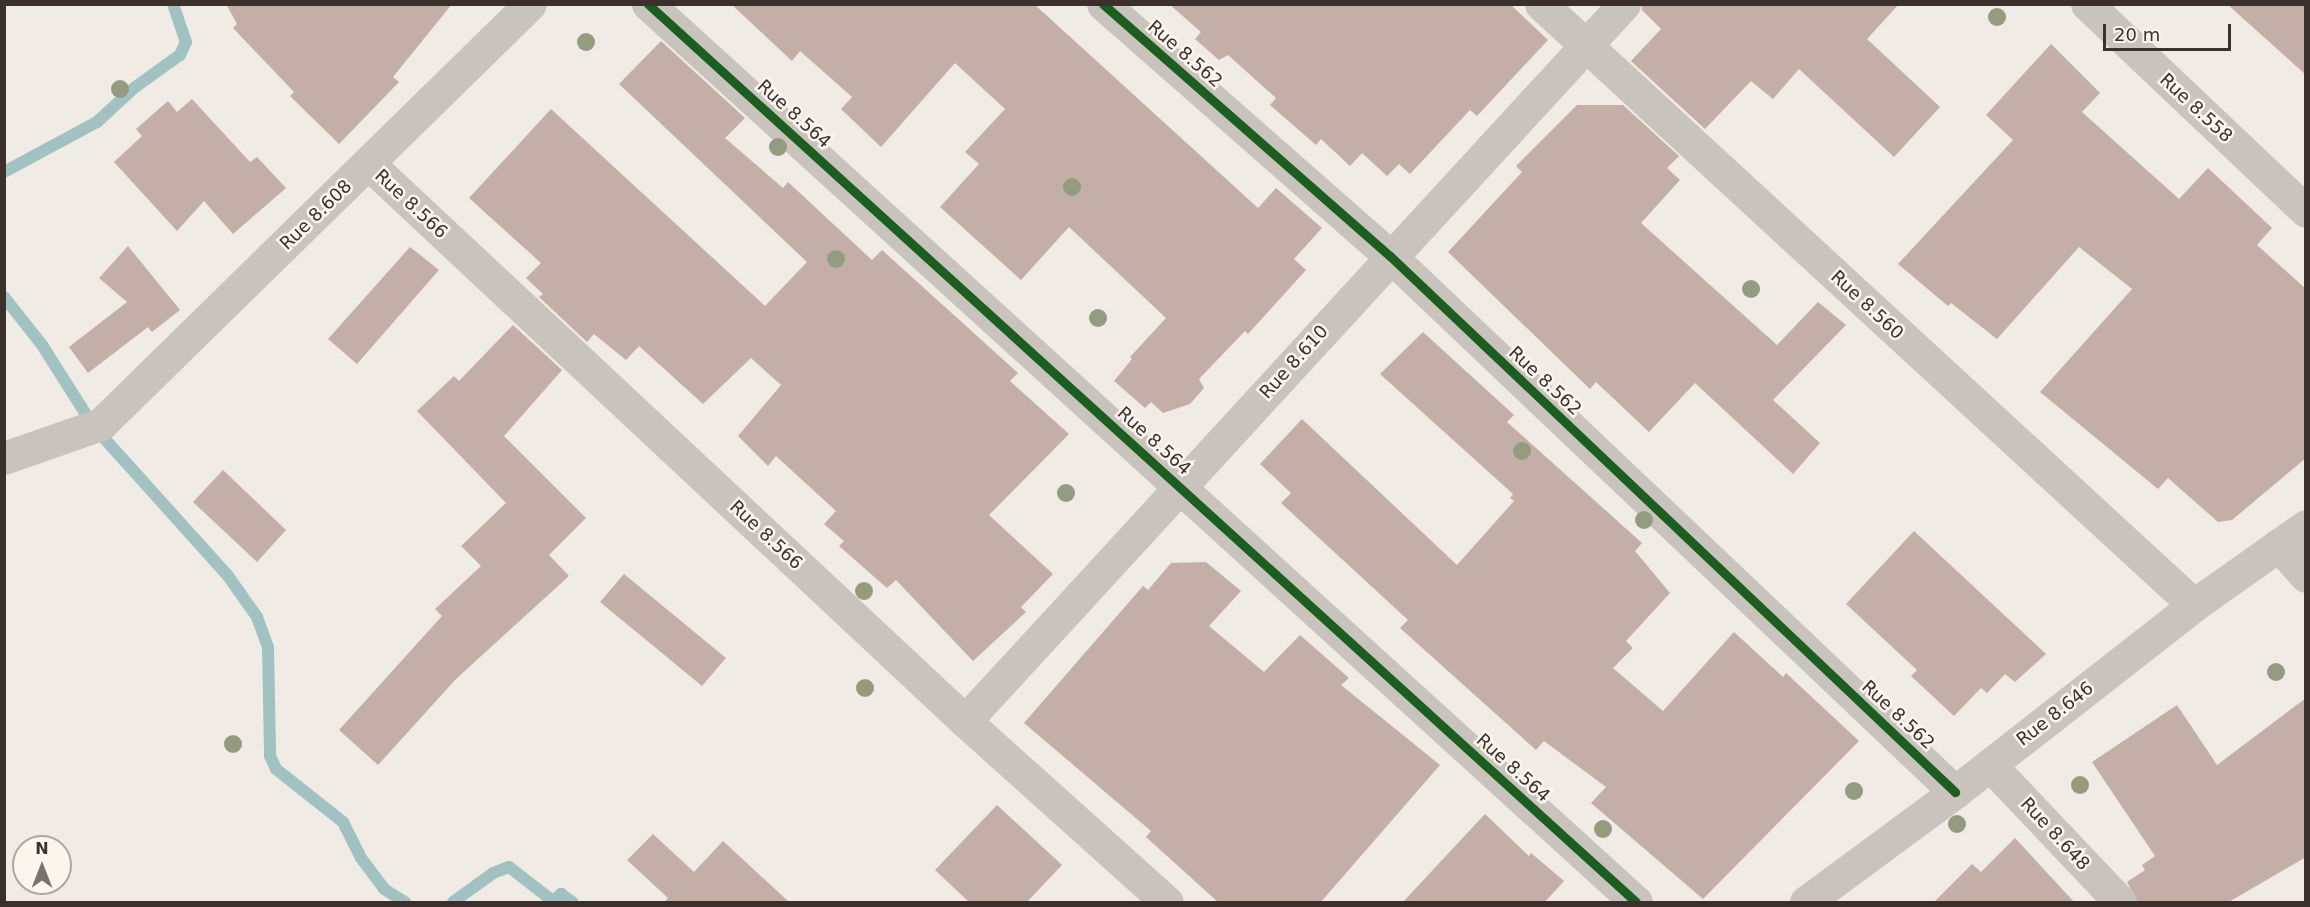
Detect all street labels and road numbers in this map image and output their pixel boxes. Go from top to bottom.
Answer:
street label: Rue 8.562 [1143,16,1227,92]
street label: Rue 8.558 [2155,69,2237,147]
street label: Rue 8.564 [753,75,835,153]
street label: Rue 8.566 [370,165,452,243]
street label: Rue 8.608 [276,175,356,255]
street label: Rue 8.560 [1826,266,1908,344]
street label: Rue 8.610 [1255,321,1333,403]
street label: Rue 8.562 [1504,342,1586,420]
street label: Rue 8.564 [1113,402,1195,480]
street label: Rue 8.566 [725,496,807,574]
street label: Rue 8.562 [1857,676,1939,754]
street label: Rue 8.646 [2012,677,2098,751]
street label: Rue 8.564 [1472,729,1554,807]
street label: Rue 8.648 [2016,793,2094,875]

